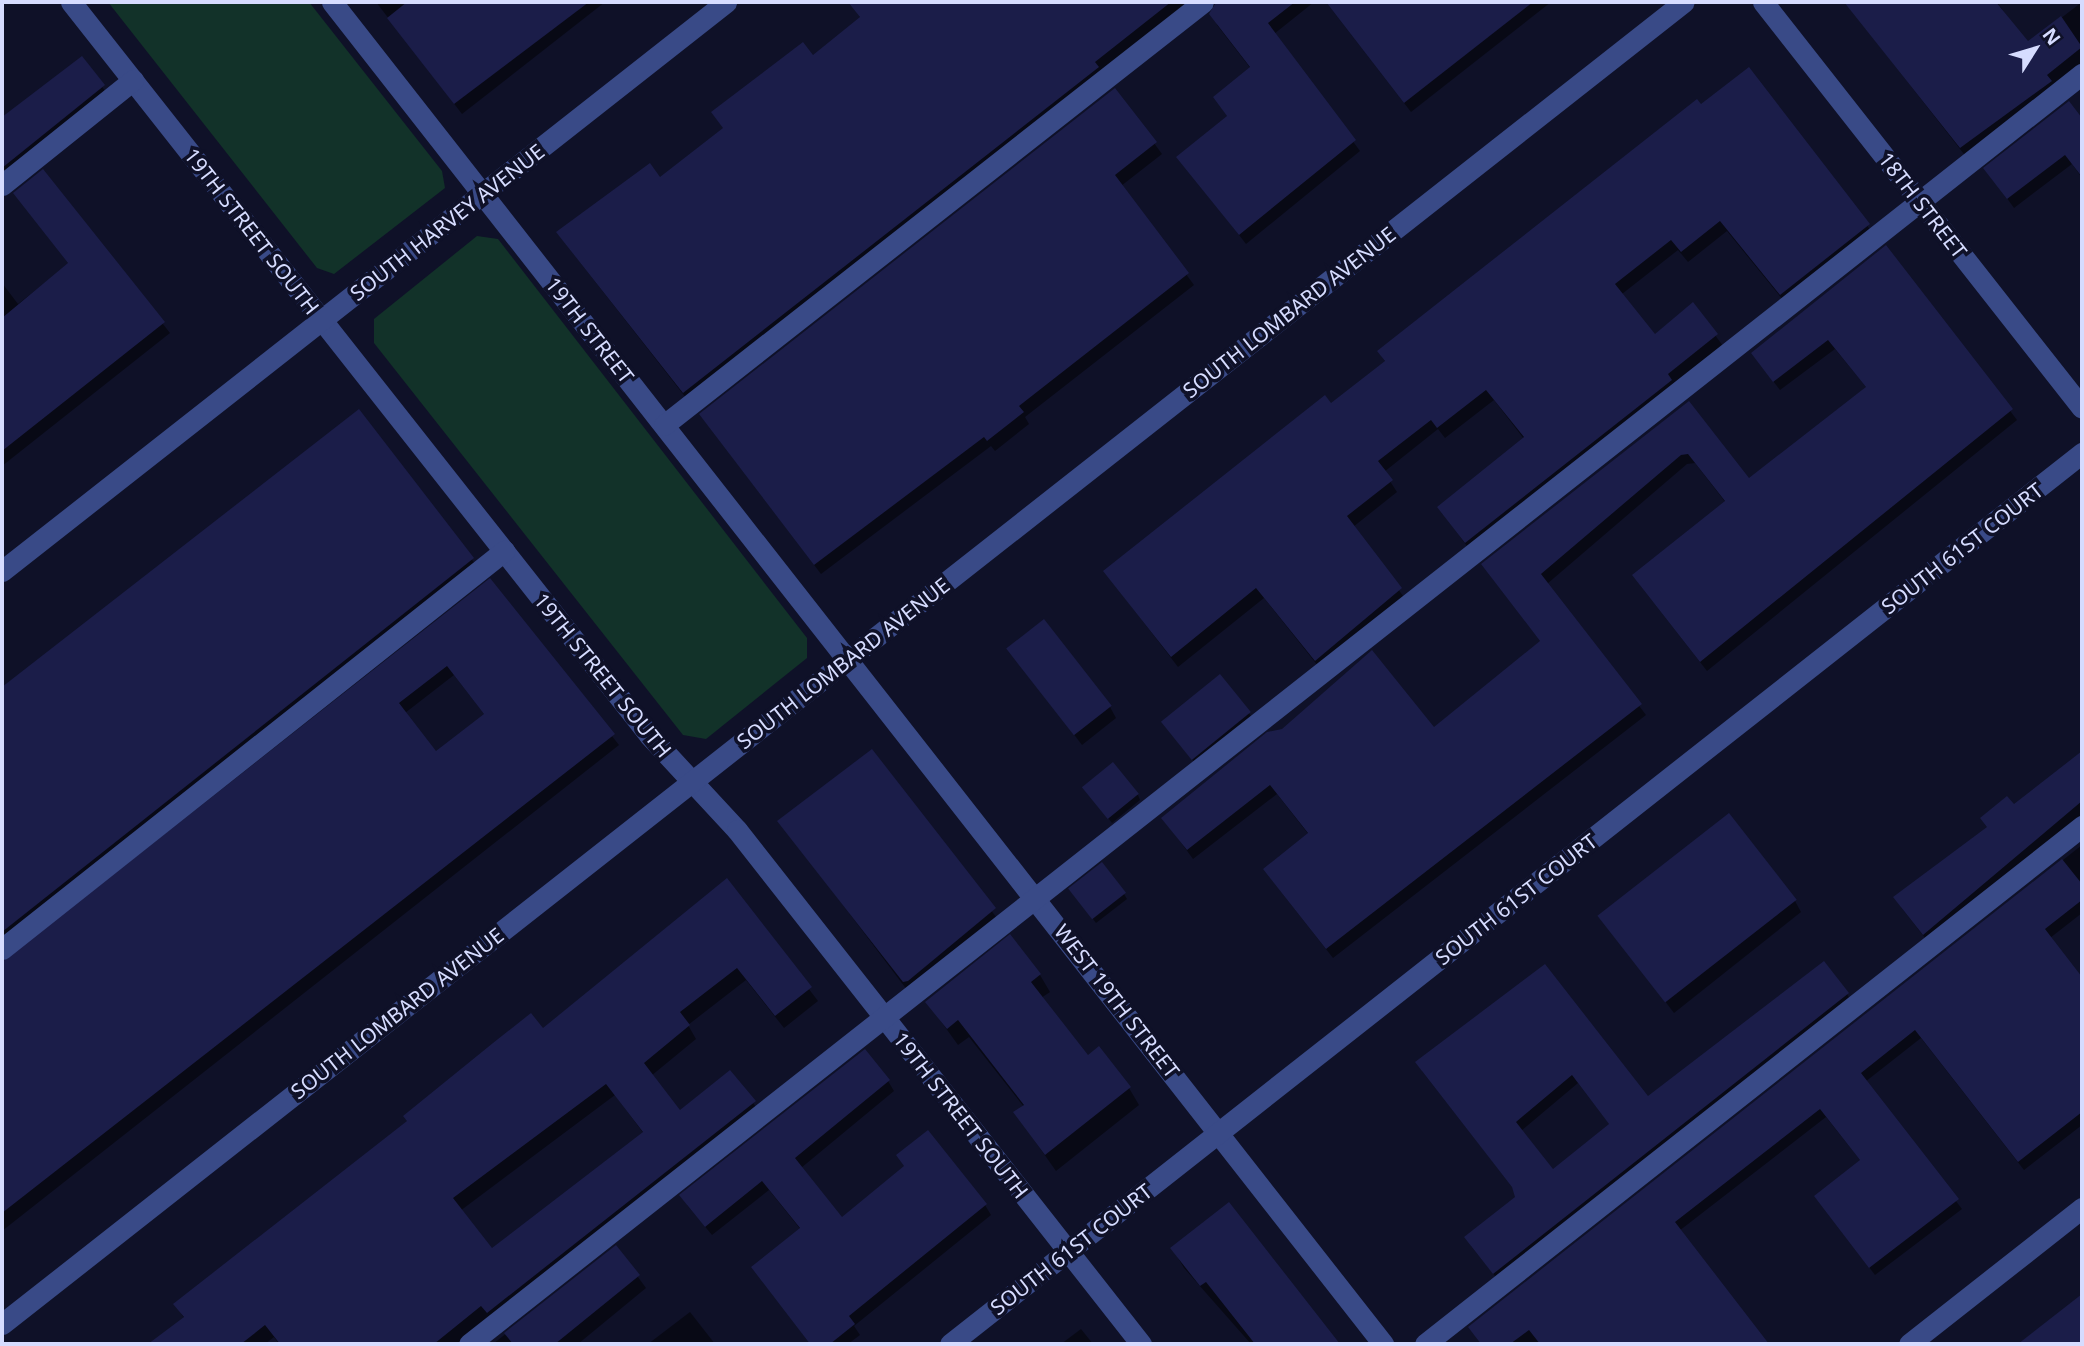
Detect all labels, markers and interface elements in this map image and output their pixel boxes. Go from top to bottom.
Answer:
north arrow [2000,14,2070,84]
text: N [2037,22,2067,50]
street label: SOUTH HARVEY AVENUE [345,138,549,306]
street label: 19TH STREET SOUTH [179,143,325,319]
street label: 18TH STREET [1874,147,1972,263]
street label: SOUTH LOMBARD AVENUE [1178,221,1400,403]
street label: 19TH STREET [541,272,639,388]
street label: SOUTH 61ST COURT [1876,477,2048,619]
street label: SOUTH LOMBARD AVENUE [732,572,954,754]
street label: 19TH STREET SOUTH [529,588,677,762]
street label: SOUTH 61ST COURT [1430,828,1602,970]
street label: WEST 19TH STREET [1049,919,1185,1083]
street label: SOUTH LOMBARD AVENUE [286,922,508,1104]
street label: 19TH STREET SOUTH [888,1027,1034,1203]
street label: SOUTH 61ST COURT [985,1178,1157,1320]

